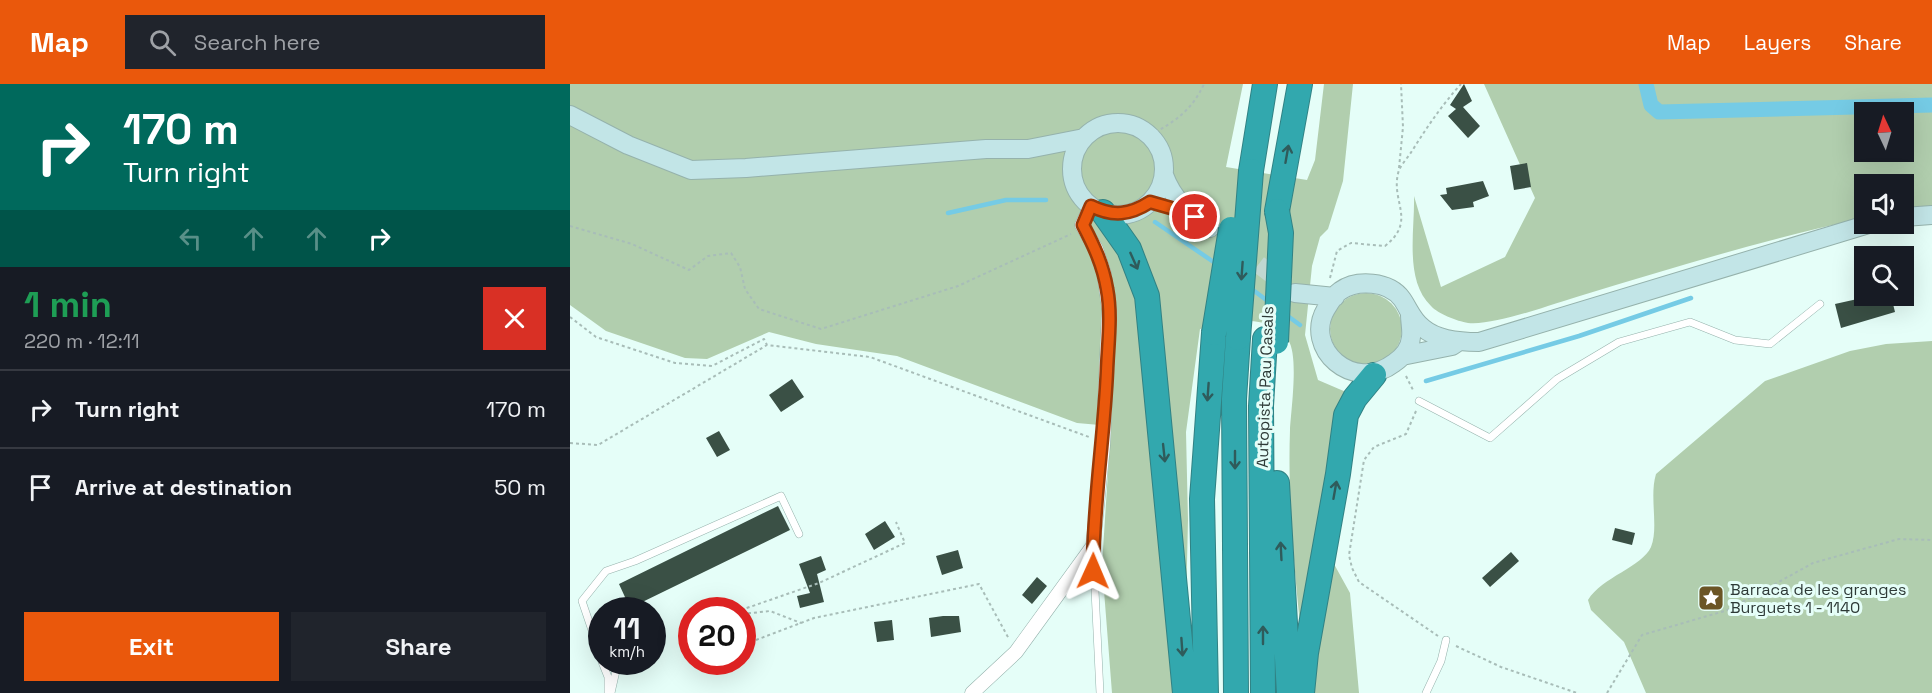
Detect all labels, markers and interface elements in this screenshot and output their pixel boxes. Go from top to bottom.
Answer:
search box [125,15,545,69]
text: Map [30,24,89,60]
icon: search [146,26,179,59]
text: Search here [194,28,321,56]
text: Map [1667,29,1711,56]
text: Layers [1744,29,1811,56]
text: Share [1844,29,1902,56]
north arrow [1854,102,1914,162]
map controls [1854,102,1914,306]
text: 170 m [123,103,239,156]
icon: right [24,108,102,186]
one-way arrow [1282,144,1293,164]
text: Turn right [123,155,250,190]
button: sound [1854,174,1914,234]
pin [1169,191,1220,242]
icon: arrive [1178,200,1211,233]
icon: left [174,222,207,255]
icon: ahead [237,222,270,255]
icon: ahead [300,222,333,255]
icon: right [363,222,396,255]
button: search [1854,246,1914,306]
one-way arrow [1129,252,1141,270]
one-way arrow [1236,260,1247,280]
text: 1 min [24,282,112,328]
button: close [483,287,546,350]
street label: Autopista Pau Casals [1252,306,1278,468]
text: 220 m · 12:11 [24,328,140,354]
one-way arrow [1202,381,1213,401]
icon: right [24,393,57,426]
text: Turn right [75,395,180,423]
text: 170 m [486,395,546,423]
one-way arrow [1159,443,1170,463]
one-way arrow [1229,449,1241,469]
icon: arrive [24,471,57,504]
text: Arrive at destination [75,473,292,501]
text: 50 m [494,473,546,501]
one-way arrow [1330,481,1341,501]
position arrow [1061,539,1125,603]
one-way arrow [1275,541,1286,561]
place label: Barraca de les granges Burguets 1 - 1140 [1730,579,1906,618]
place icon: Barraca de les granges Burguets 1 - 1140 [1696,583,1726,613]
speed limit sign: 20 [678,597,756,675]
text: 11 [613,609,641,648]
button: Exit [24,612,279,681]
button: Share [291,612,546,681]
one-way arrow [1257,625,1269,645]
one-way arrow [1177,637,1188,657]
text: km/h [609,642,645,661]

